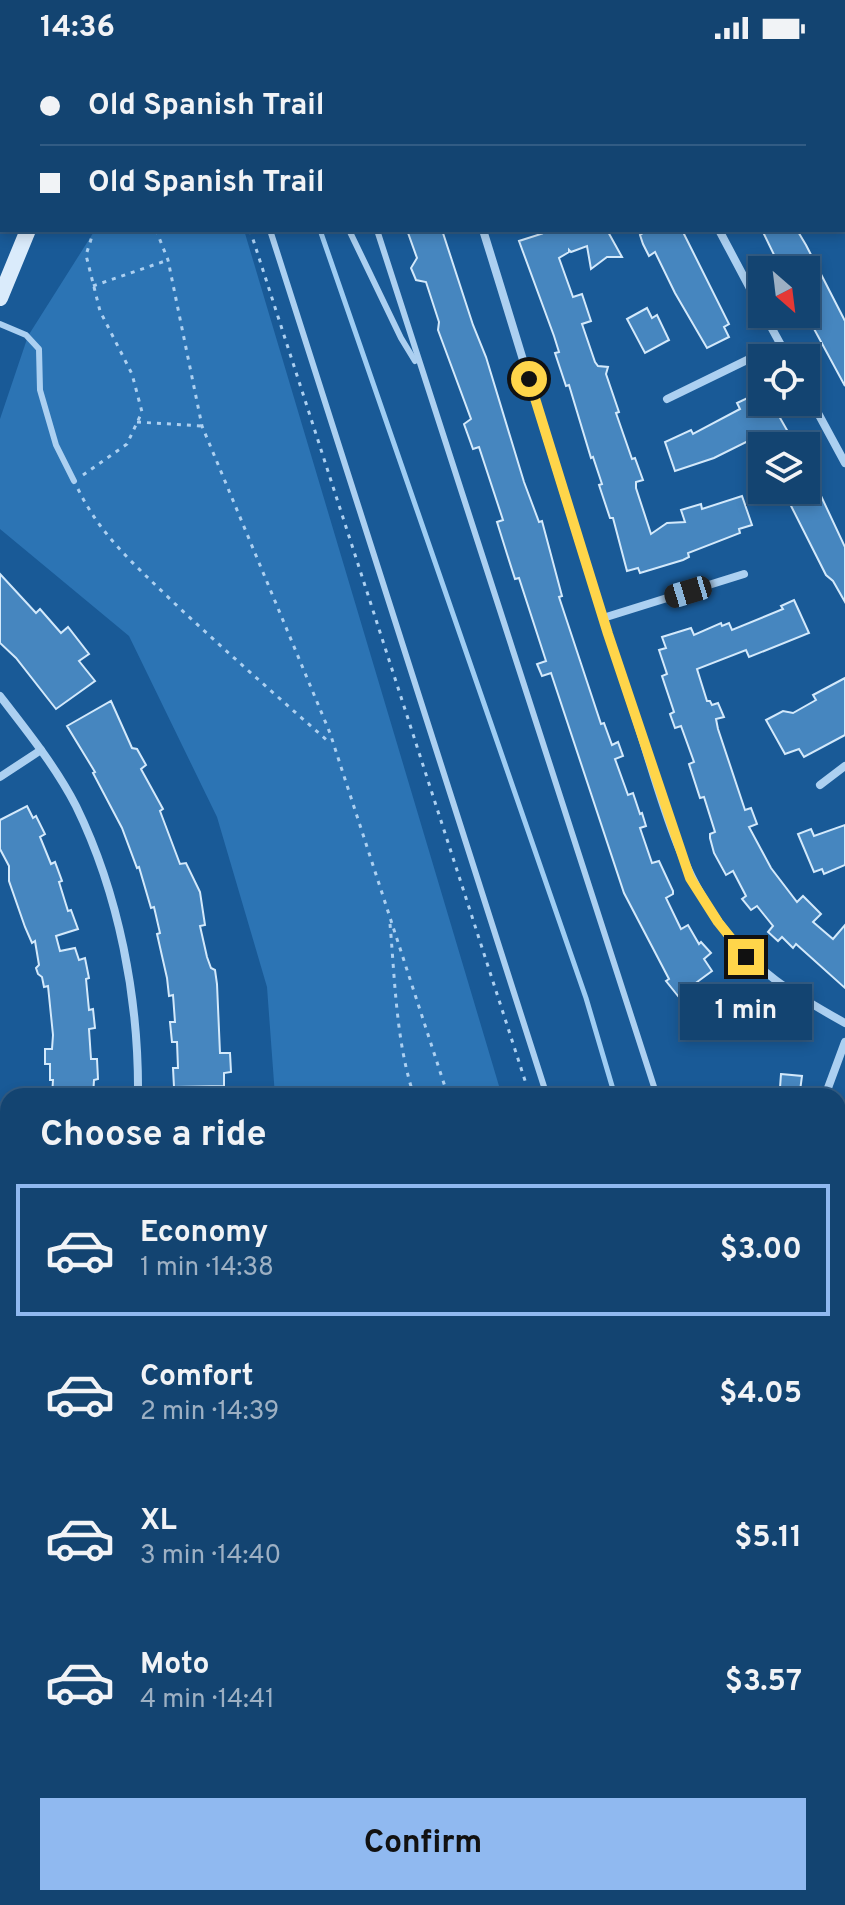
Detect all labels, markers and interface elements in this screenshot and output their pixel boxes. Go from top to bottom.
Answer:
text: 14:36 [40,10,115,47]
text: Old Spanish Trail [88,88,325,125]
text: Old Spanish Trail [88,165,325,202]
north arrow [748,256,820,328]
map controls [748,256,820,504]
button: locate [748,344,820,416]
route start [511,361,547,397]
button: layers [748,432,820,504]
car [662,574,714,610]
route end [728,939,764,975]
callout: 1 min [680,985,812,1041]
text: 1 min [715,995,777,1028]
text: Choose a ride [40,1113,266,1159]
icon: car [44,1214,116,1286]
text: Economy [140,1215,268,1252]
text: $3.00 [720,1232,802,1269]
text: 1 min · 14:38 [140,1252,274,1285]
icon: car [44,1358,116,1430]
text: Comfort [140,1359,253,1396]
text: $4.05 [719,1376,802,1413]
text: 2 min · 14:39 [140,1396,279,1429]
icon: car [44,1502,116,1574]
text: XL [140,1503,177,1540]
text: $5.11 [734,1520,802,1557]
text: 3 min · 14:40 [140,1540,281,1573]
icon: car [44,1646,116,1718]
text: Moto [140,1647,210,1684]
text: $3.57 [725,1664,802,1701]
text: 4 min · 14:41 [140,1684,275,1717]
button: Confirm [40,1798,806,1890]

